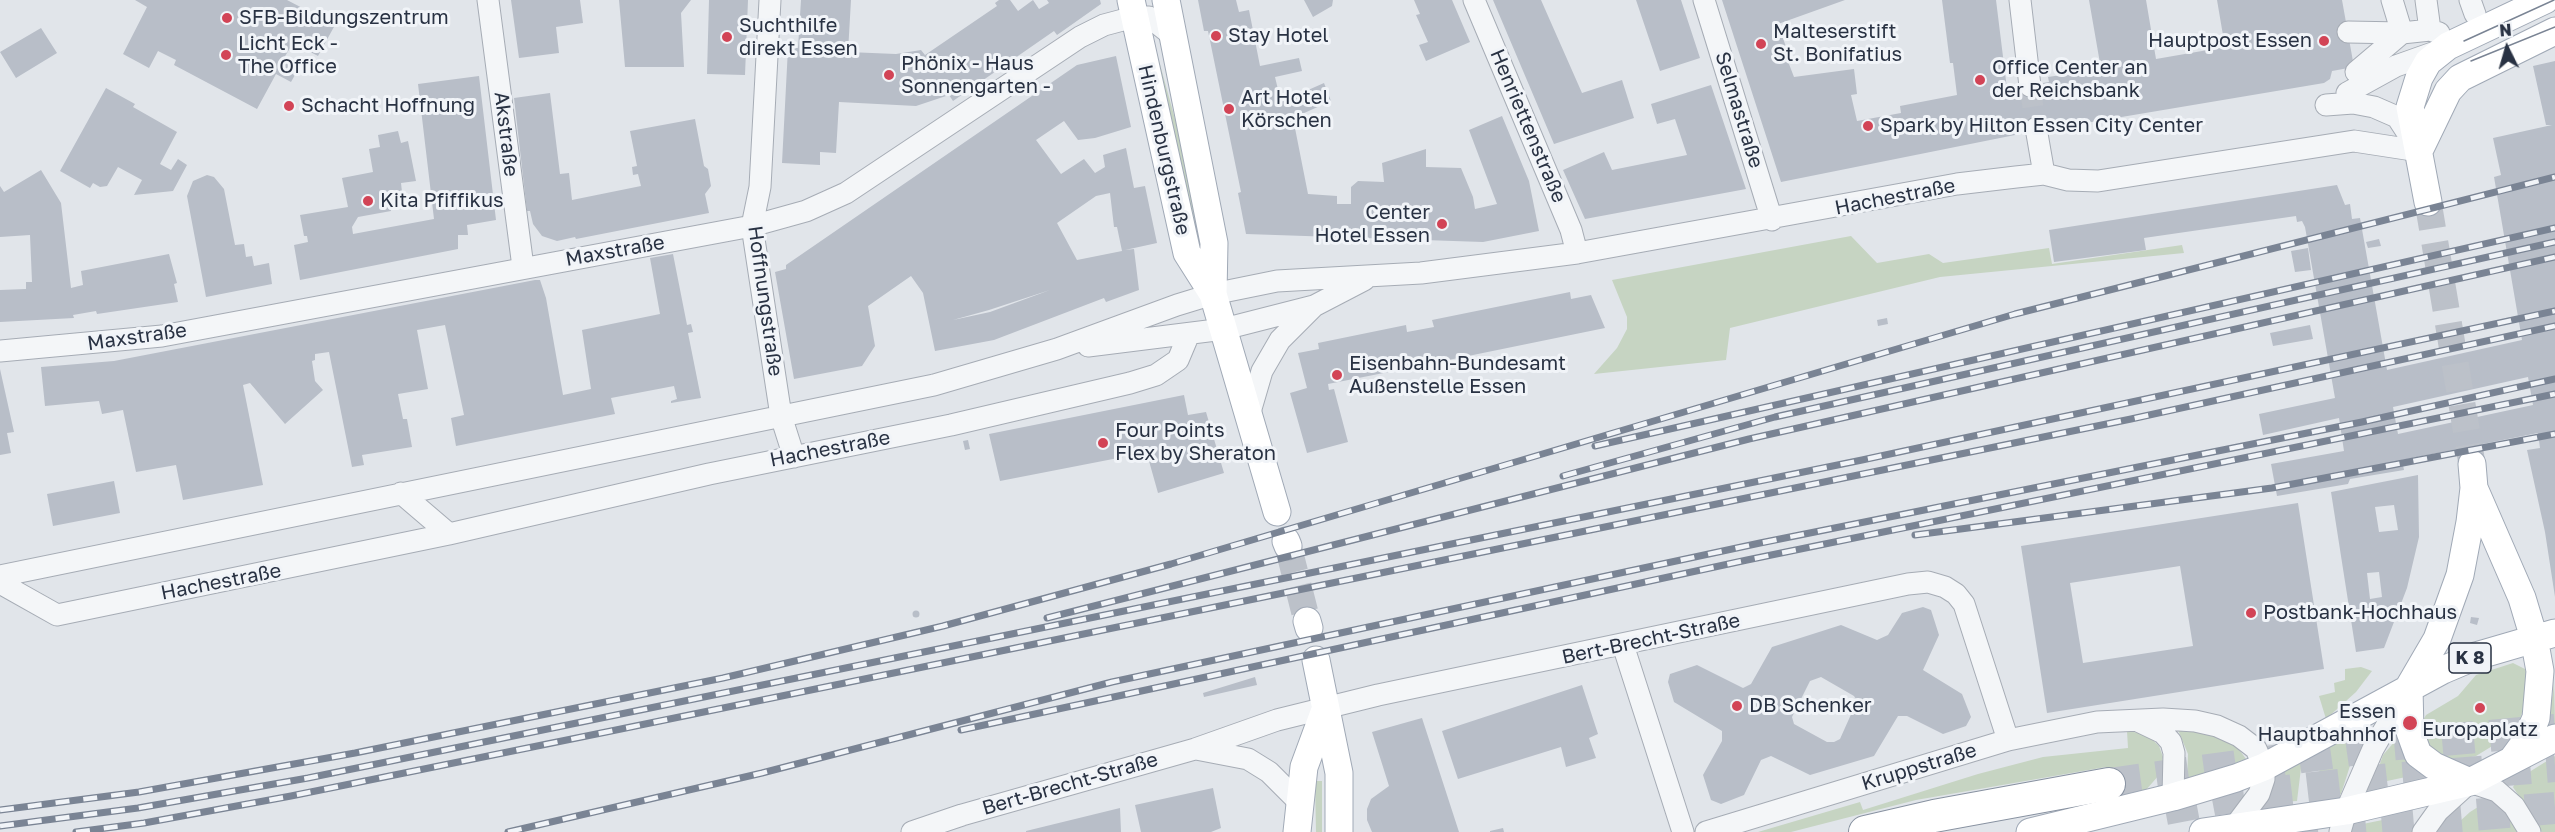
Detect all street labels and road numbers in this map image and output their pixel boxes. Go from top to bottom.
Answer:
street label: Henriettenstraße [1485,46,1571,206]
street label: Selmastraße [1710,49,1768,171]
street label: Hindenburgstraße [1133,63,1195,237]
street label: Akstraße [489,90,523,178]
street label: Hachestraße [1833,174,1957,220]
street label: Hoffnungstraße [743,224,787,378]
street label: Maxstraße [564,230,666,272]
street label: Maxstraße [86,318,188,356]
street label: Hachestraße [768,426,892,472]
street label: Hachestraße [159,559,283,605]
street label: Bert-Brecht-Straße [1560,608,1742,670]
road number: K 8 [2449,643,2491,673]
street label: Kruppstraße [1859,738,1979,796]
street label: Bert-Brecht-Straße [979,747,1161,821]

